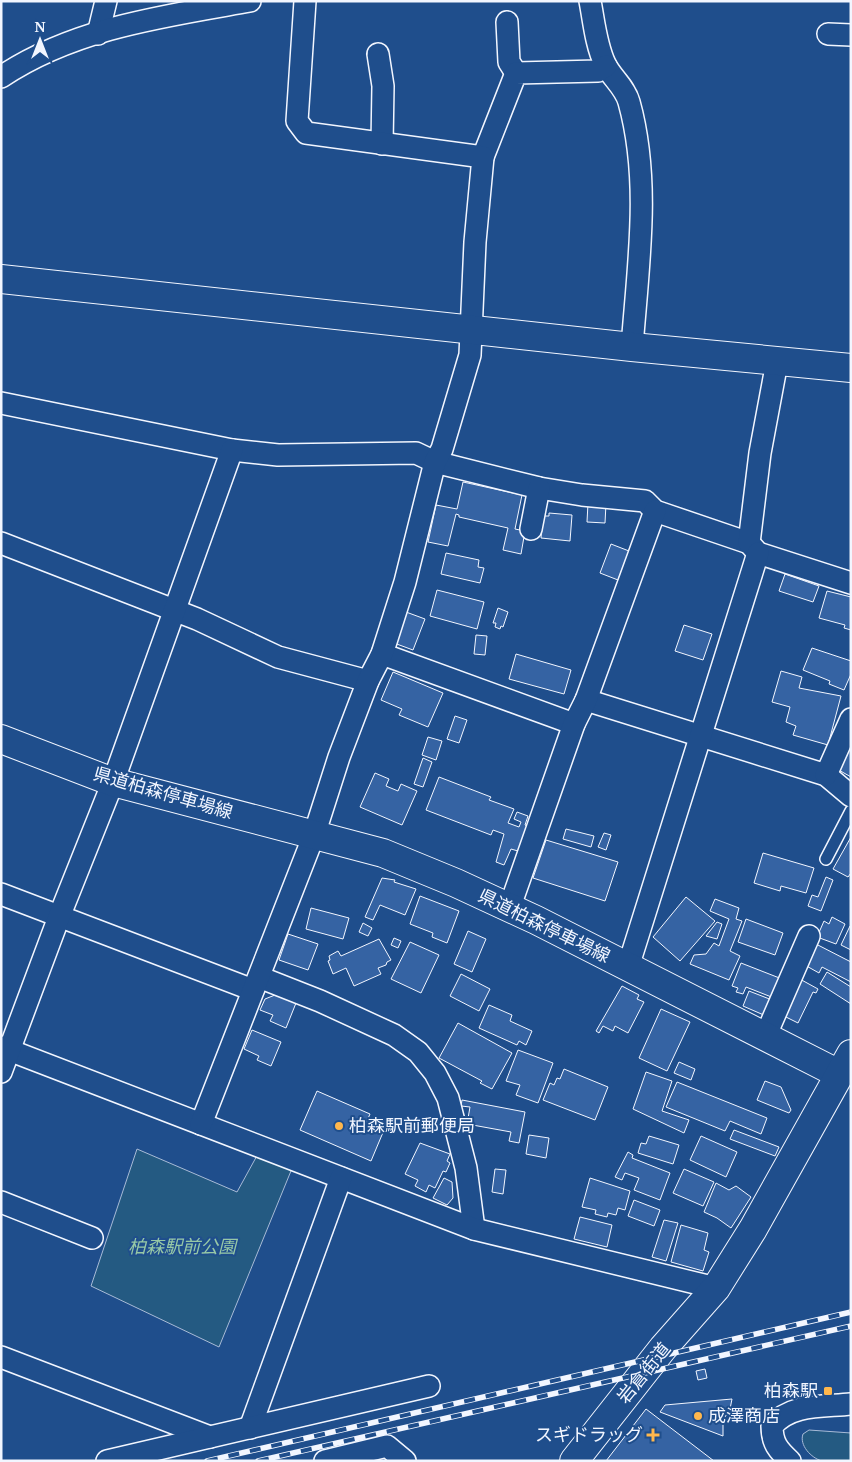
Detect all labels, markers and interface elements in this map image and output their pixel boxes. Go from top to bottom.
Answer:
north arrow [15,15,65,65]
text: N [34,17,46,36]
street label: 県道柏森停車場線 [91,761,236,823]
street label: 県道柏森停車場線 [474,883,614,967]
place label: 柏森駅前郵便局 [349,1113,475,1137]
marker: 柏森駅前郵便局 [333,1120,345,1132]
park label: 柏森駅前公園 [128,1234,239,1258]
street label: 岩倉街道 [611,1337,675,1408]
place label: 柏森駅 [764,1378,818,1402]
marker: 柏森駅 [822,1385,834,1397]
place label: 成澤商店 [708,1403,780,1427]
marker: 成澤商店 [692,1410,704,1422]
place label: スギドラッグ [535,1422,643,1446]
marker: スギドラッグ [647,1429,659,1441]

